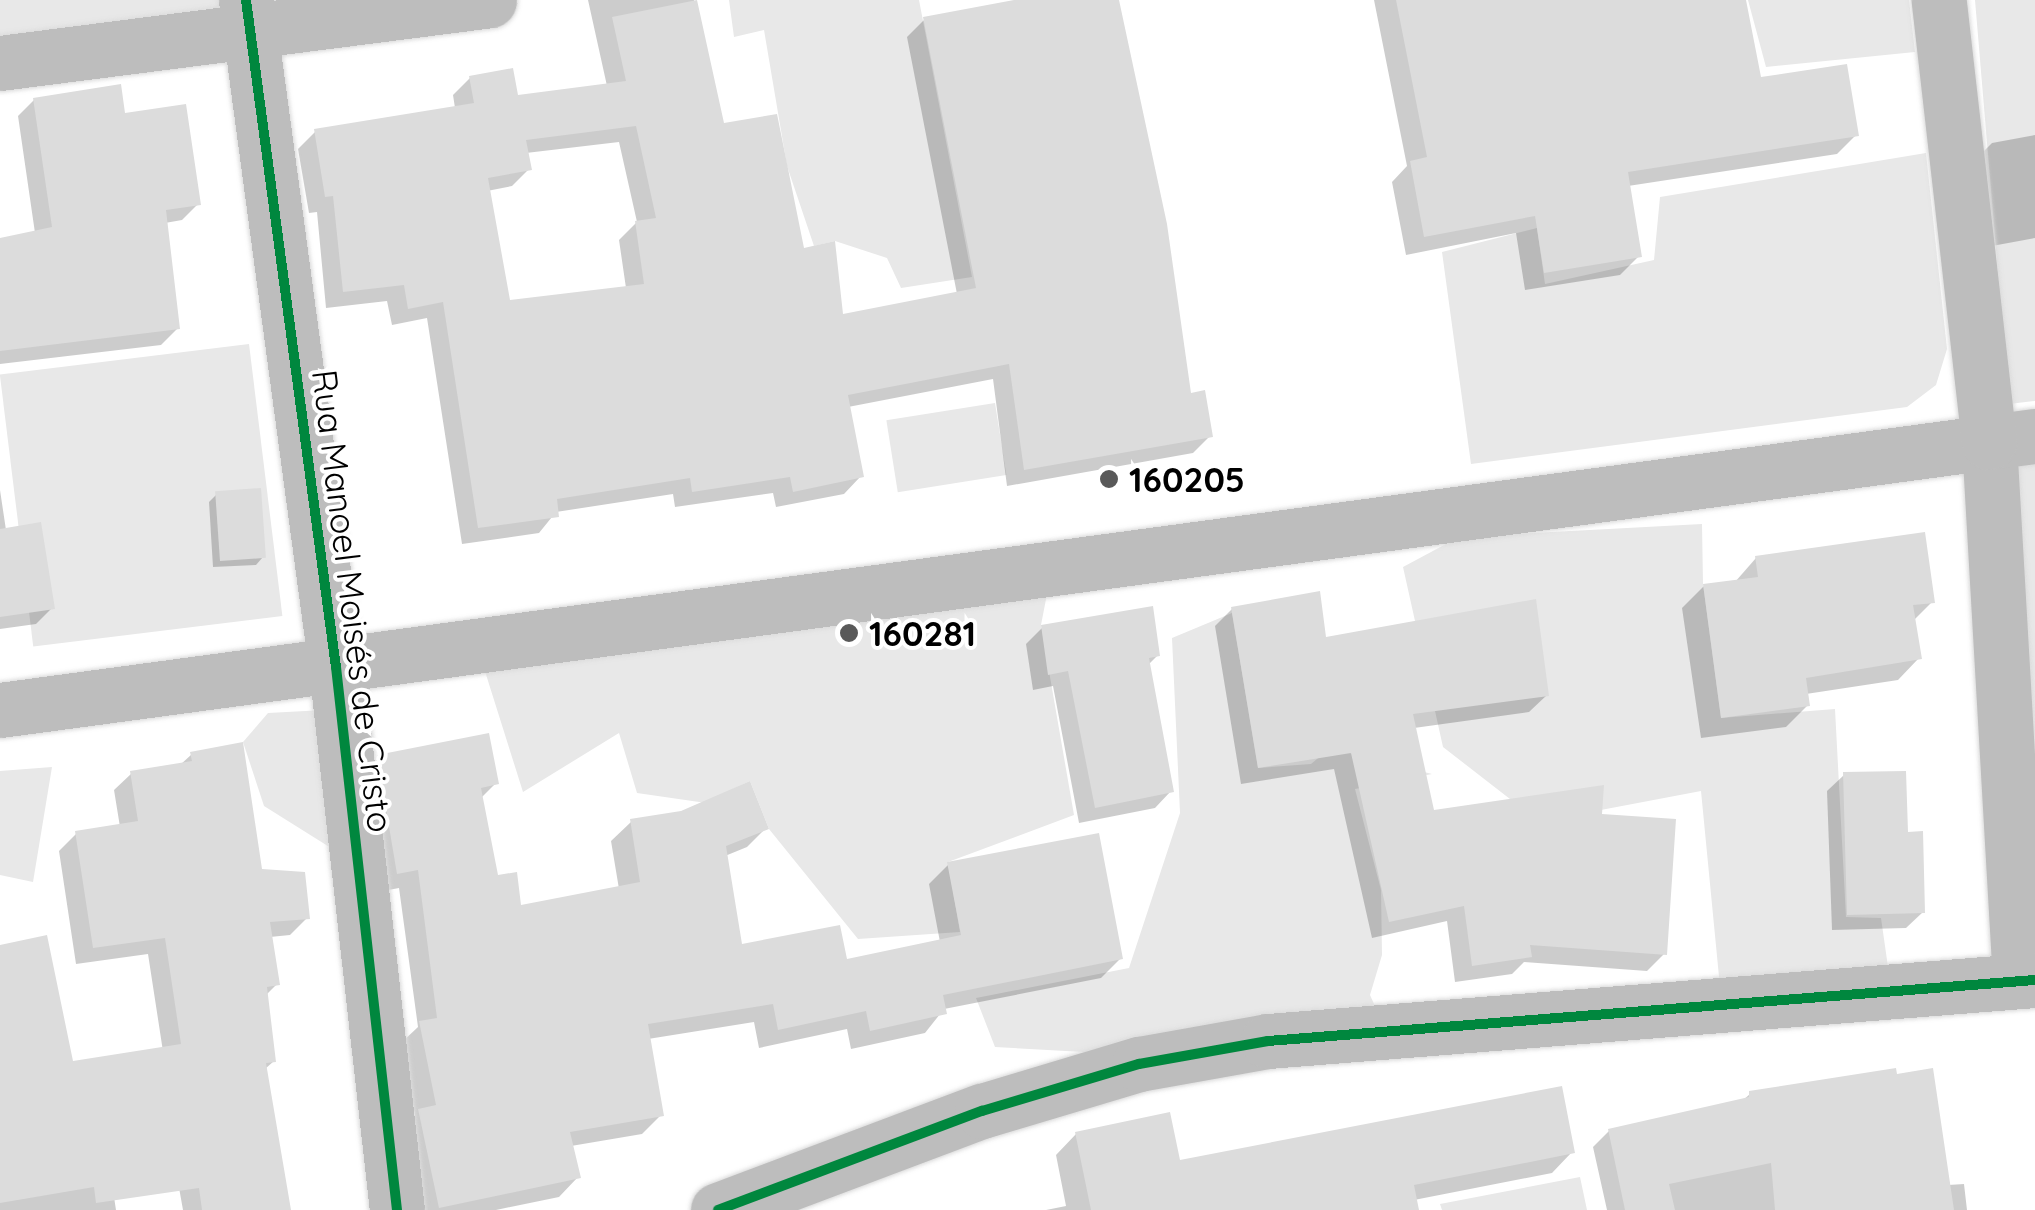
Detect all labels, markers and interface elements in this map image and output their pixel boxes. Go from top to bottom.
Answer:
street label: Rua Manoel Moisés de Cristo [304,367,402,835]
place label: 160205 [1129,458,1245,500]
marker: 160205 [1098,468,1120,490]
place label: 160281 [869,612,976,654]
marker: 160281 [838,622,860,644]

